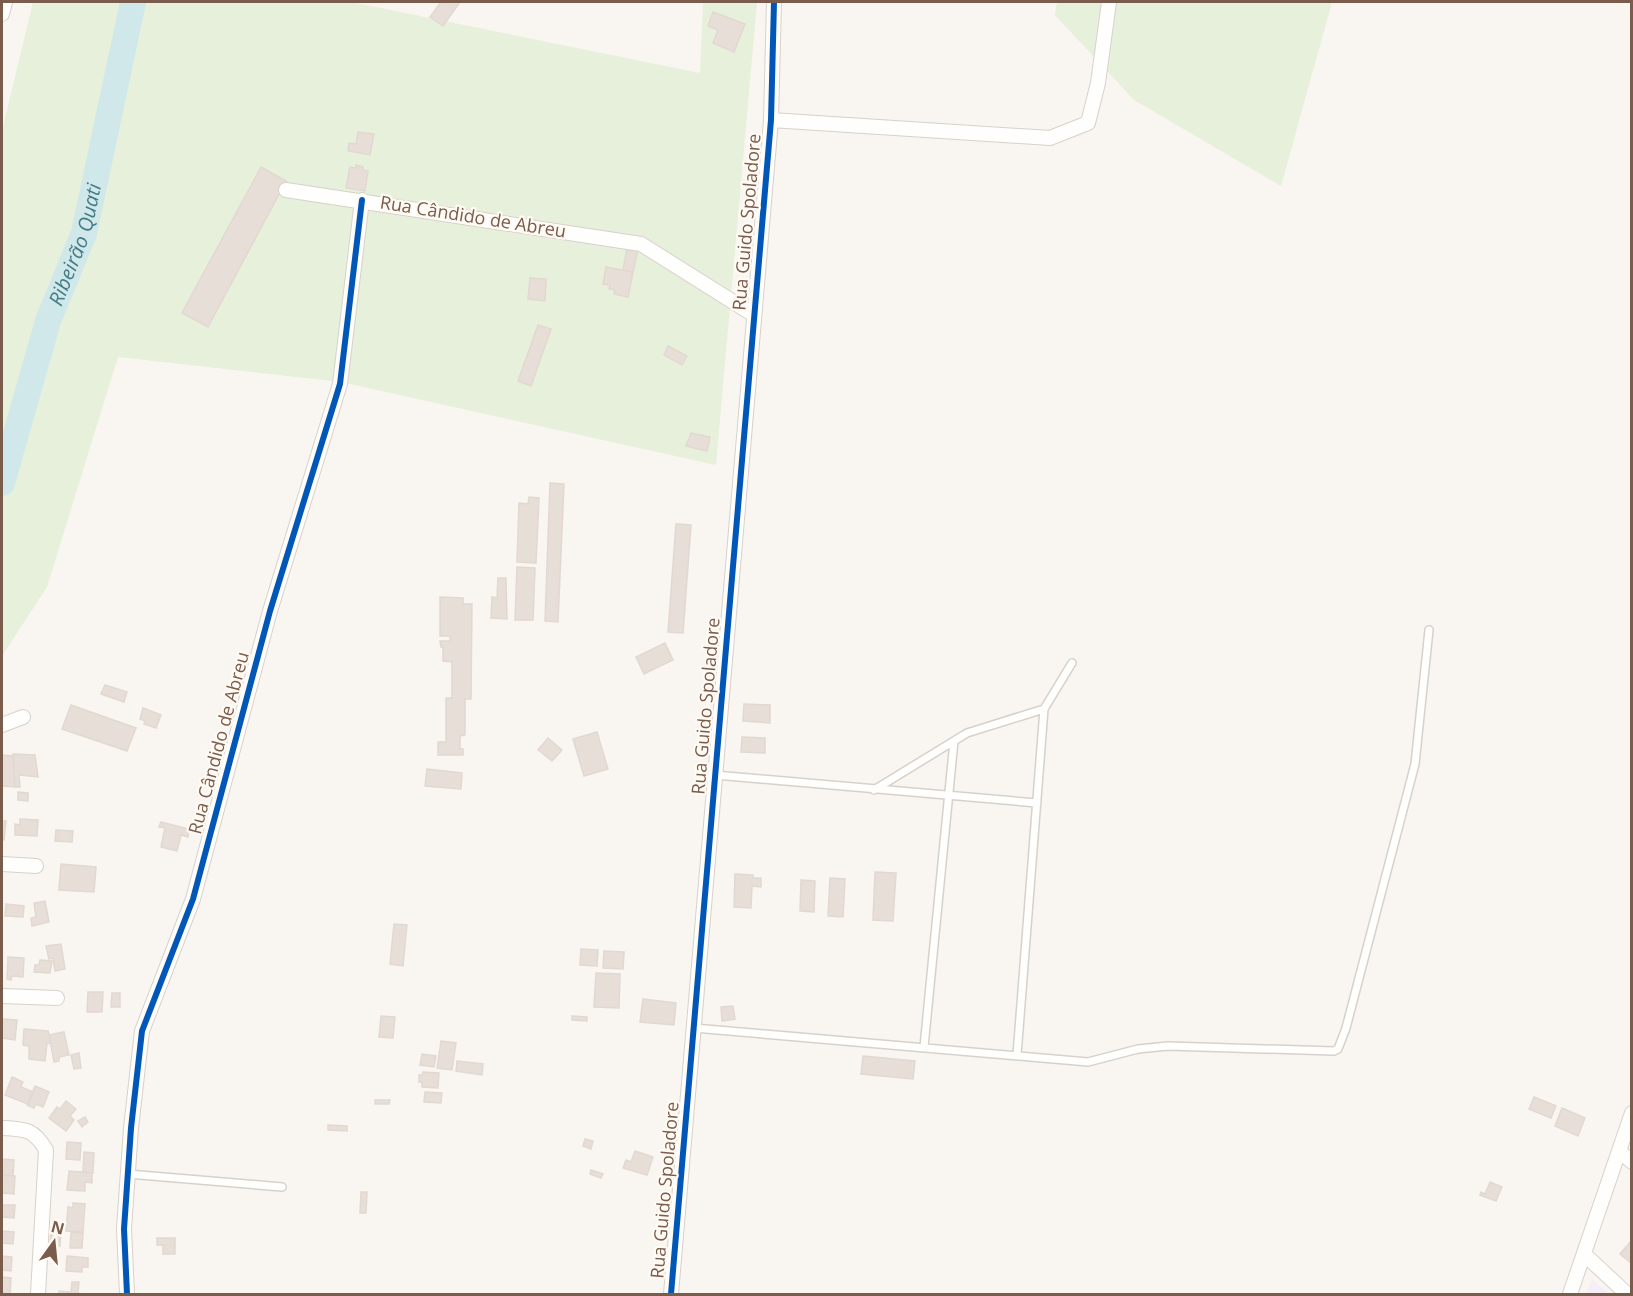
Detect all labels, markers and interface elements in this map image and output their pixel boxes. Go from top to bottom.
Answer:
street label: Rua Guido Spoladore [726,132,766,311]
water label: Ribeirão Quati [42,180,107,309]
street label: Rua Cândido de Abreu [378,189,568,243]
street label: Rua Guido Spoladore [685,616,725,795]
street label: Rua Cândido de Abreu [182,649,254,837]
street label: Rua Guido Spoladore [644,1100,684,1279]
north arrow [24,1212,84,1272]
text: N [49,1215,67,1240]

